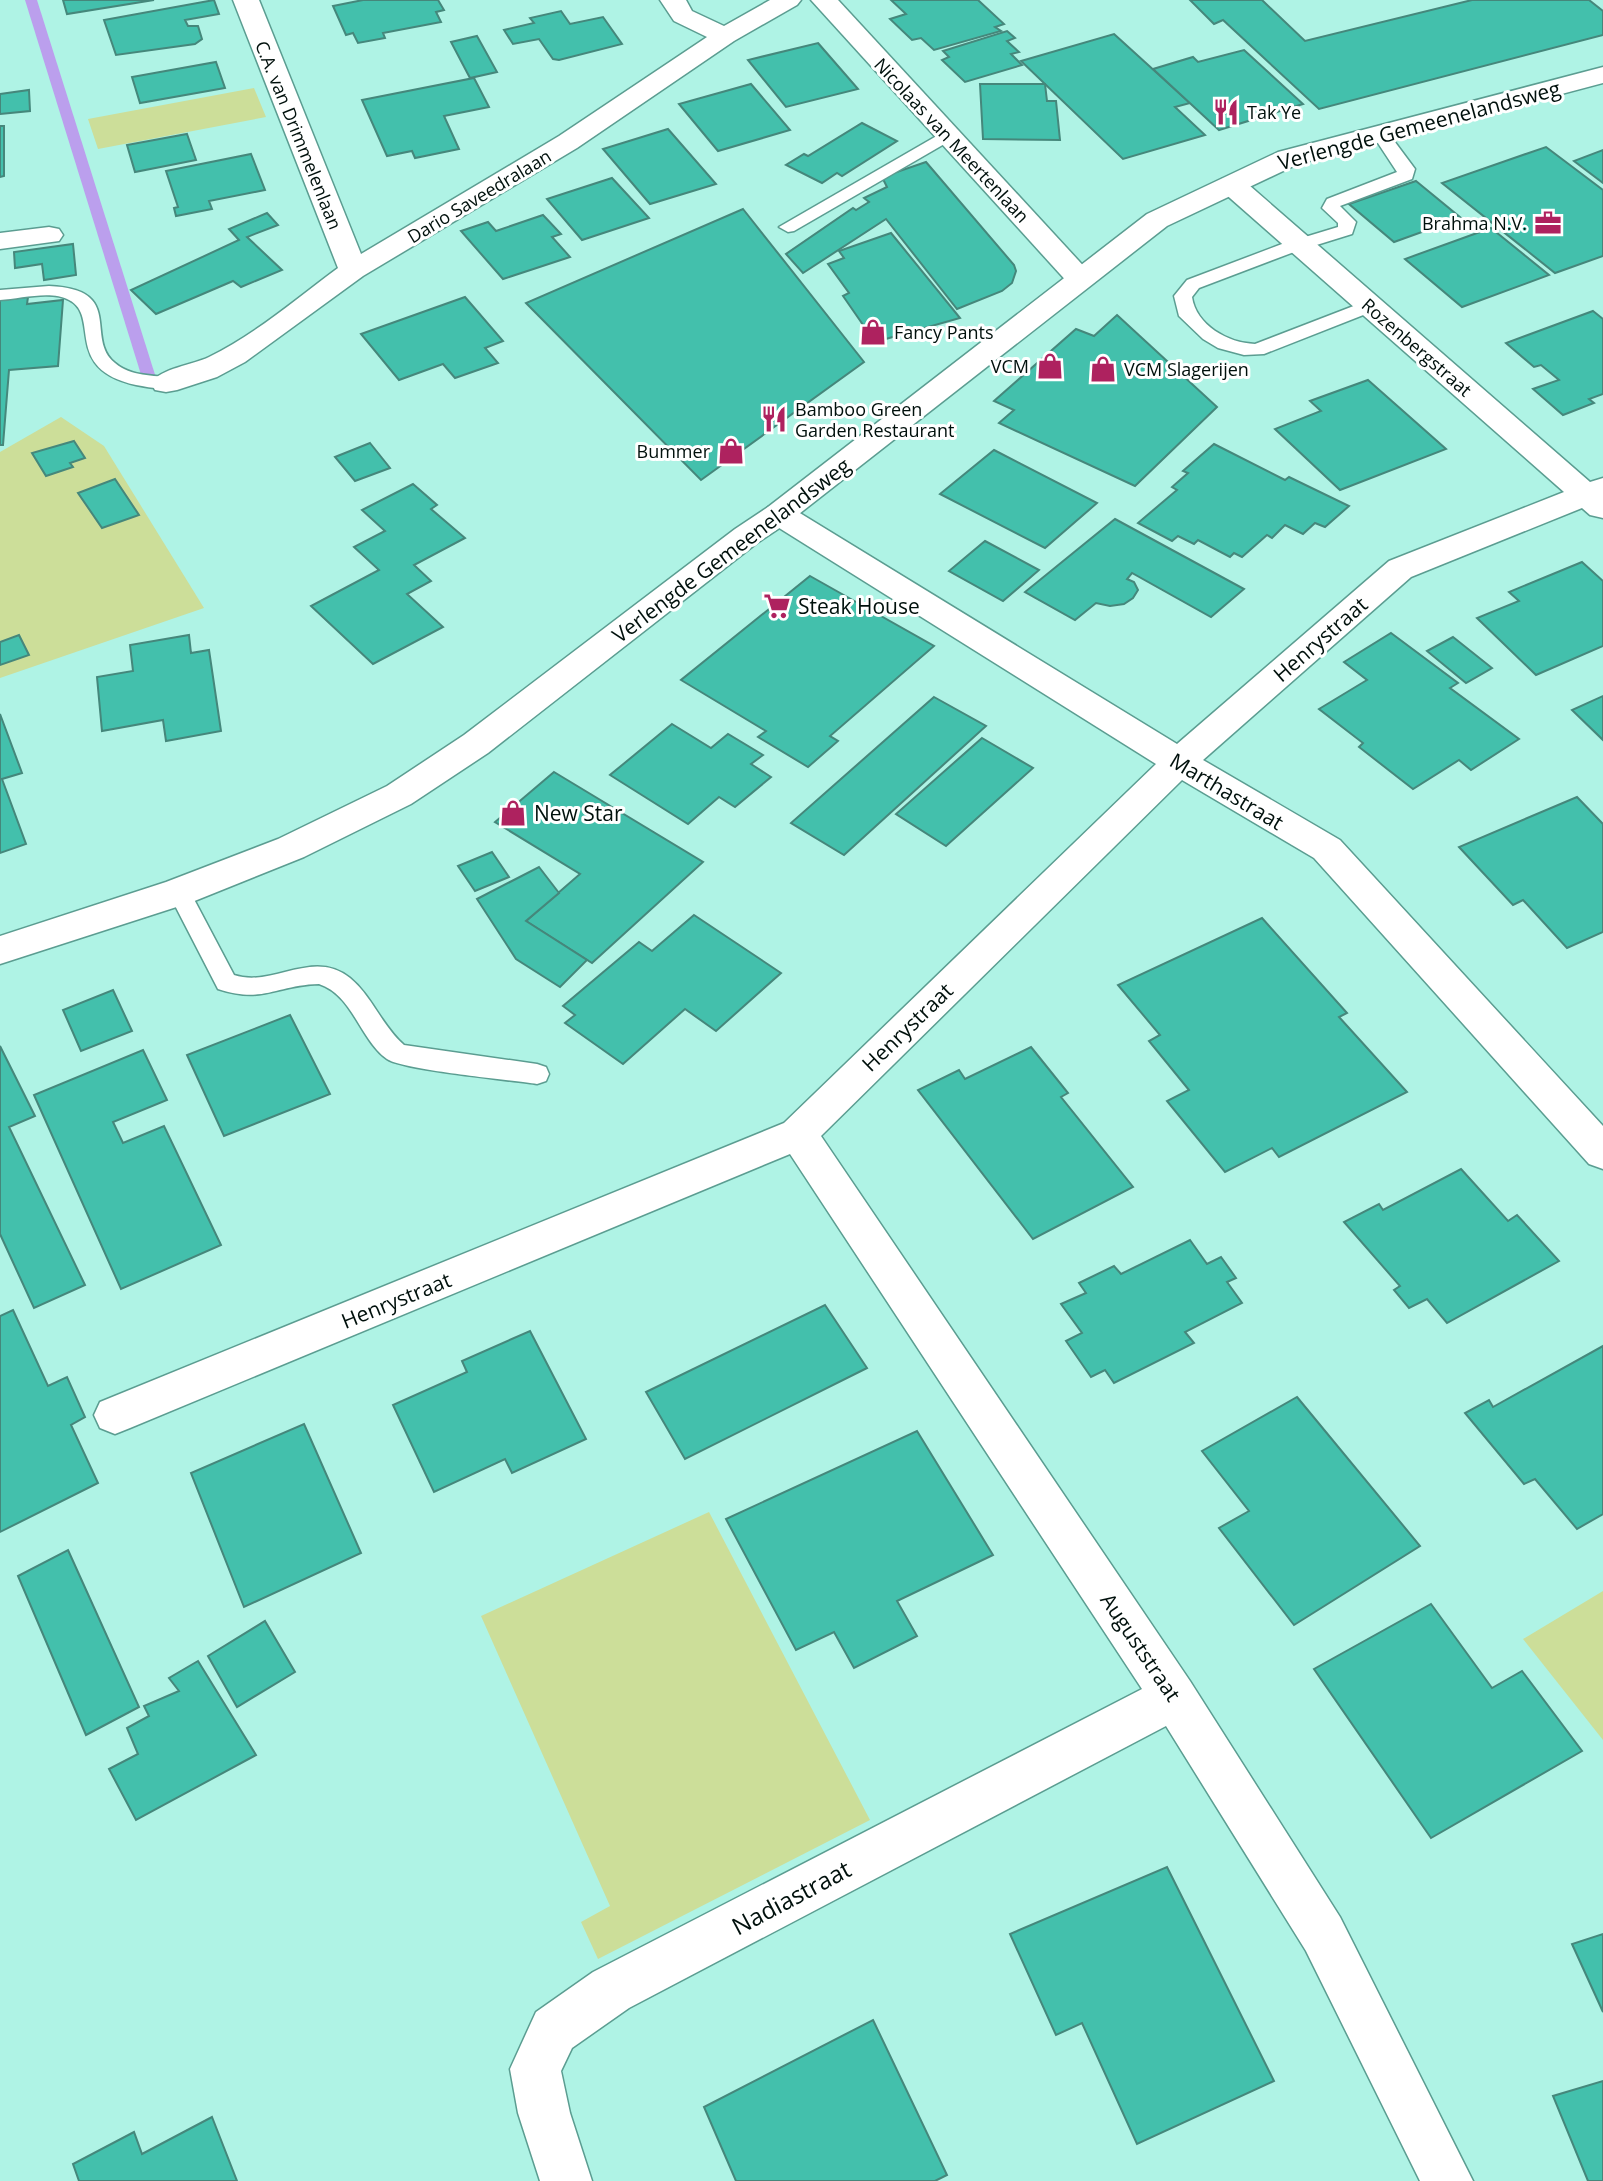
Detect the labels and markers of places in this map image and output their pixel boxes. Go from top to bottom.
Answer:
restaurant icon: Tak Ye [1211,97,1241,127]
place label: Tak Ye [1247,100,1301,124]
office icon: Brahma N.V. [1533,208,1563,238]
place label: Brahma N.V. [1422,211,1527,235]
shop icon: Fancy Pants [858,317,888,347]
place label: Fancy Pants [894,320,994,344]
shop icon: VCM [1035,351,1065,381]
place label: VCM [991,354,1029,378]
shop icon: VCM Slagerijen [1088,354,1118,384]
place label: VCM Slagerijen [1124,357,1249,381]
place label: Bamboo Green Garden Restaurant [795,397,954,442]
restaurant icon: Bamboo Green Garden Restaurant [759,404,789,434]
shop icon: Bummer [716,436,746,466]
place label: Bummer [637,439,711,463]
supermarket icon: Steak House [762,591,792,621]
place label: Steak House [798,592,920,620]
shop icon: New Star [498,798,528,828]
place label: New Star [534,799,623,827]

